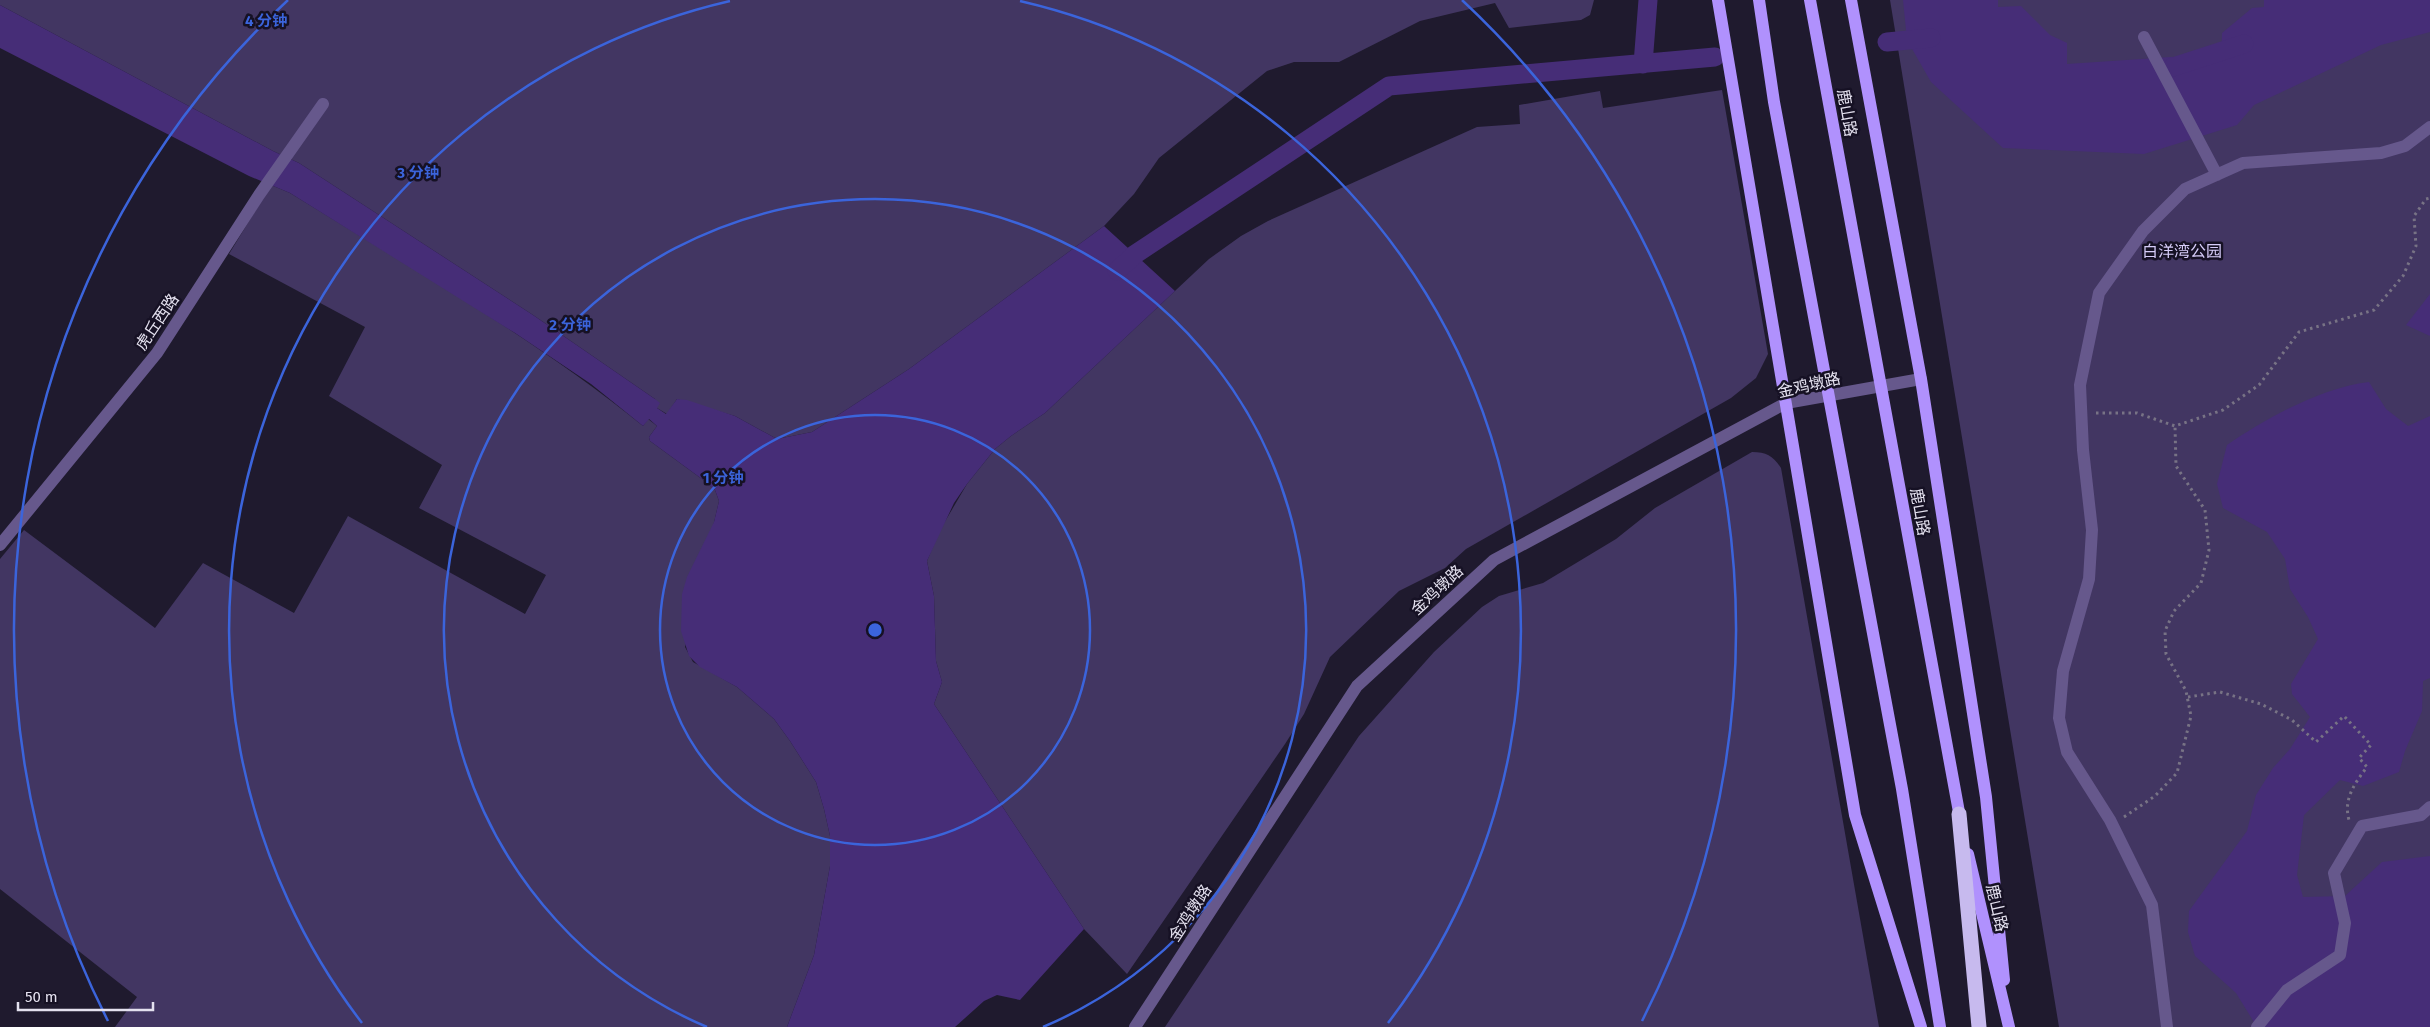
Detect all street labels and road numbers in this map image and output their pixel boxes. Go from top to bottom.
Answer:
street label: 鹿山路 [1833,88,1861,138]
street label: 虎丘西路 [131,290,183,354]
street label: 金鸡墩路 [1776,369,1842,401]
street label: 鹿山路 [1906,487,1934,537]
street label: 金鸡墩路 [1407,561,1467,619]
street label: 金鸡墩路 [1165,881,1215,945]
street label: 鹿山路 [1982,882,2012,934]

